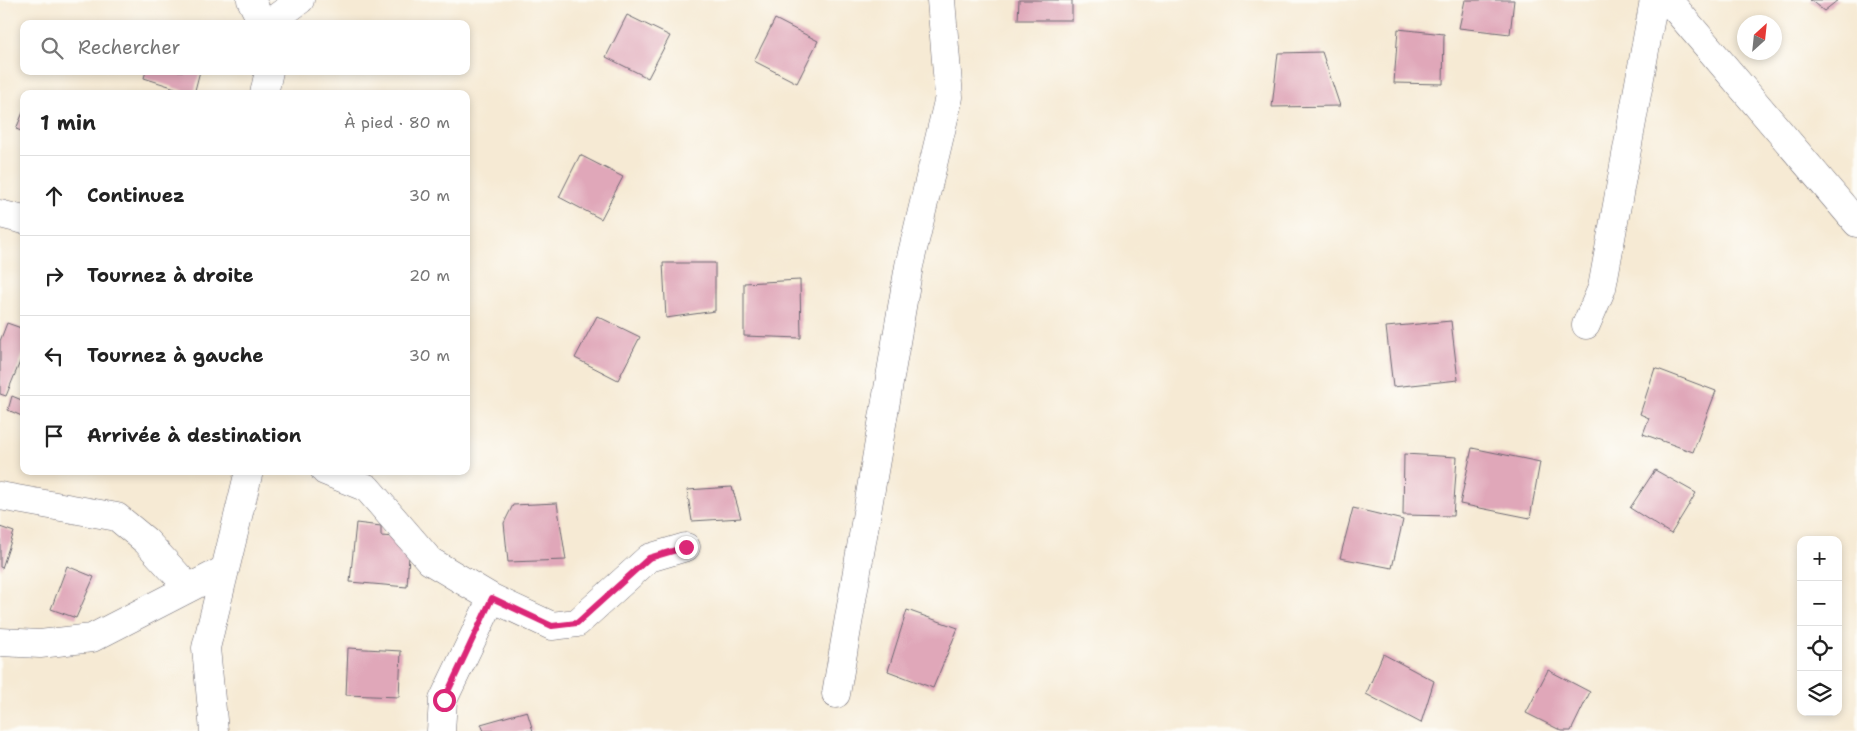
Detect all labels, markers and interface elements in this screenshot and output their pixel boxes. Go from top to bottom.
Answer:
north arrow [1737,15,1782,60]
search box [20,20,470,75]
icon: search [38,34,66,62]
text: Rechercher [78,35,181,60]
text: 1 min [40,109,96,137]
text: À pied · 80 m [344,112,450,133]
icon: ahead [40,182,68,210]
text: Continuez [87,183,185,208]
text: 30 m [409,185,450,206]
icon: right [40,262,68,290]
text: Tournez à droite [87,263,254,288]
text: 20 m [409,265,450,286]
icon: left [40,342,68,370]
text: Tournez à gauche [87,343,264,368]
text: 30 m [409,345,450,366]
icon: arrive [40,422,68,450]
text: Arrivée à destination [87,423,301,448]
route end [675,536,698,559]
map controls [1797,536,1842,716]
button: + [1797,536,1842,581]
button: − [1797,581,1842,626]
button: locate [1797,626,1842,671]
button: layers [1797,671,1842,716]
route start [433,689,456,712]

